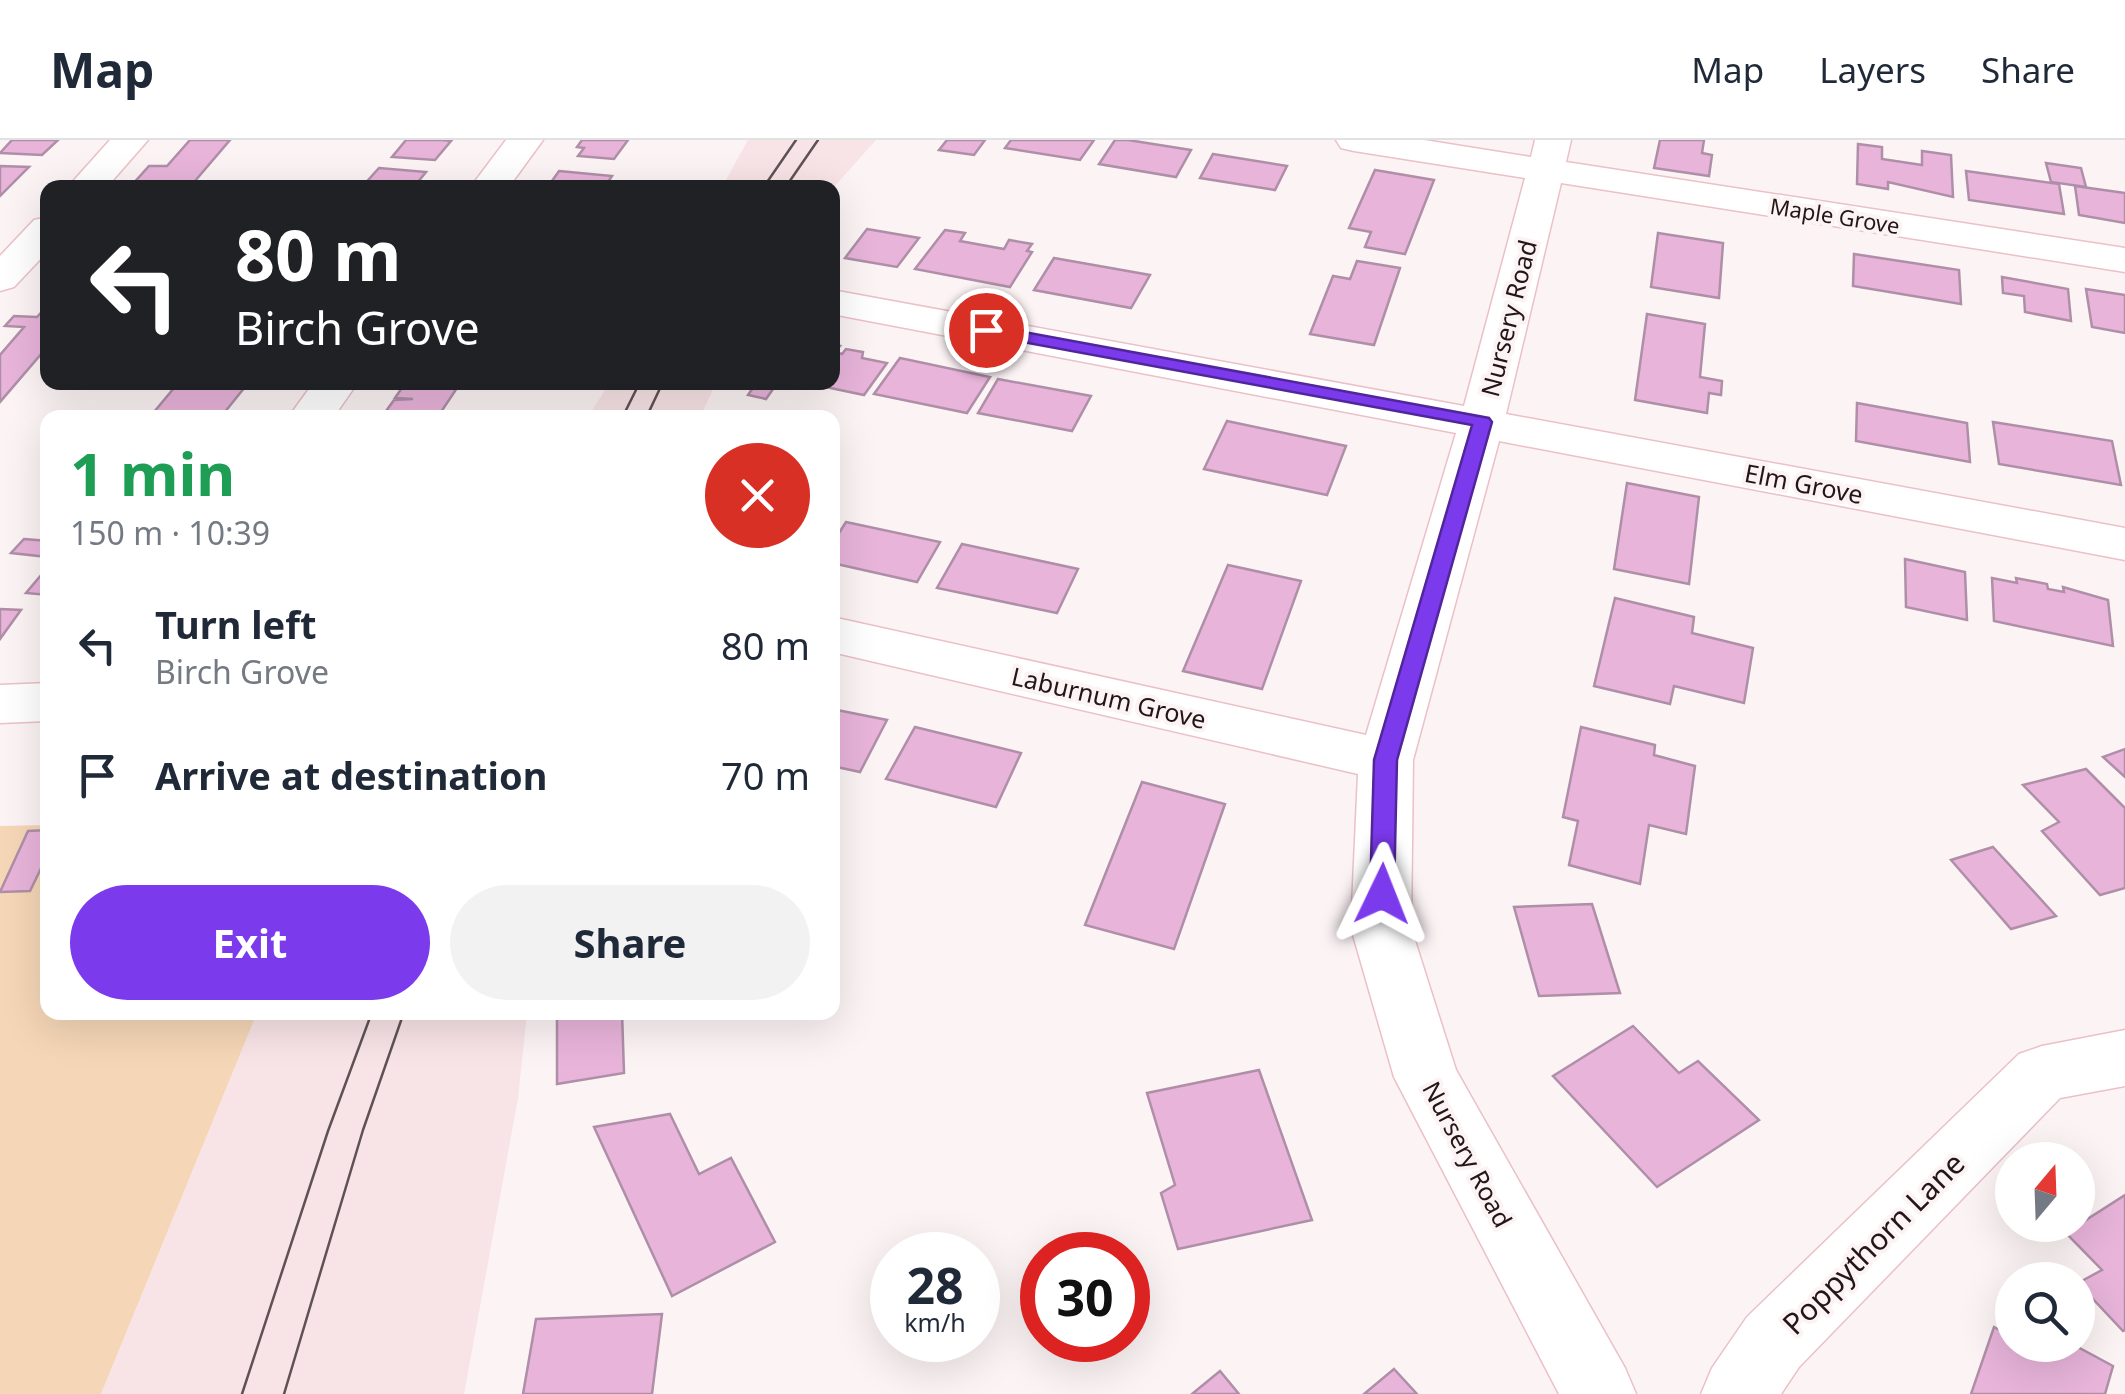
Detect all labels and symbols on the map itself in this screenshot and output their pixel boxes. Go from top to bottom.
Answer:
street label: Maple Grove [1768,190,1902,240]
street label: Nursery Road [1472,236,1544,400]
pin [944,288,1029,373]
street label: Elm Grove [1742,455,1866,511]
street label: Laburnum Grove [1008,658,1210,736]
position arrow [1330,842,1434,946]
street label: Nursery Road [1415,1075,1521,1233]
north arrow [1995,1142,2095,1242]
street label: Poppythorn Lane [1773,1143,1973,1343]
speed limit sign: 30 [1020,1232,1150,1362]

